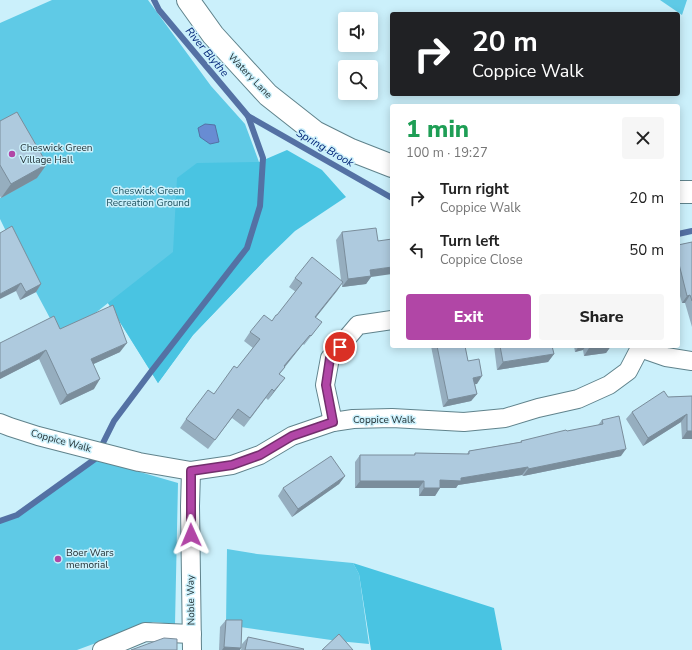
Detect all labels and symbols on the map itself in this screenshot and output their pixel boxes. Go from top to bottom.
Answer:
water label: River Blythe [182,24,232,80]
street label: Watery Lane [225,50,275,102]
water label: Spring Brook [293,125,357,171]
place label: Cheswick Green Village Hall [19,141,92,167]
marker: Cheswick Green Village Hall [7,149,17,159]
park label: Cheswick Green Recreation Ground [106,184,190,210]
pin [323,330,357,364]
street label: Coppice Walk [353,413,416,427]
street label: Coppice Walk [29,426,94,456]
position arrow [170,514,212,556]
place label: Boer Wars memorial [66,546,114,572]
marker: Boer Wars memorial [53,554,63,564]
street label: Noble Way [184,574,198,625]

